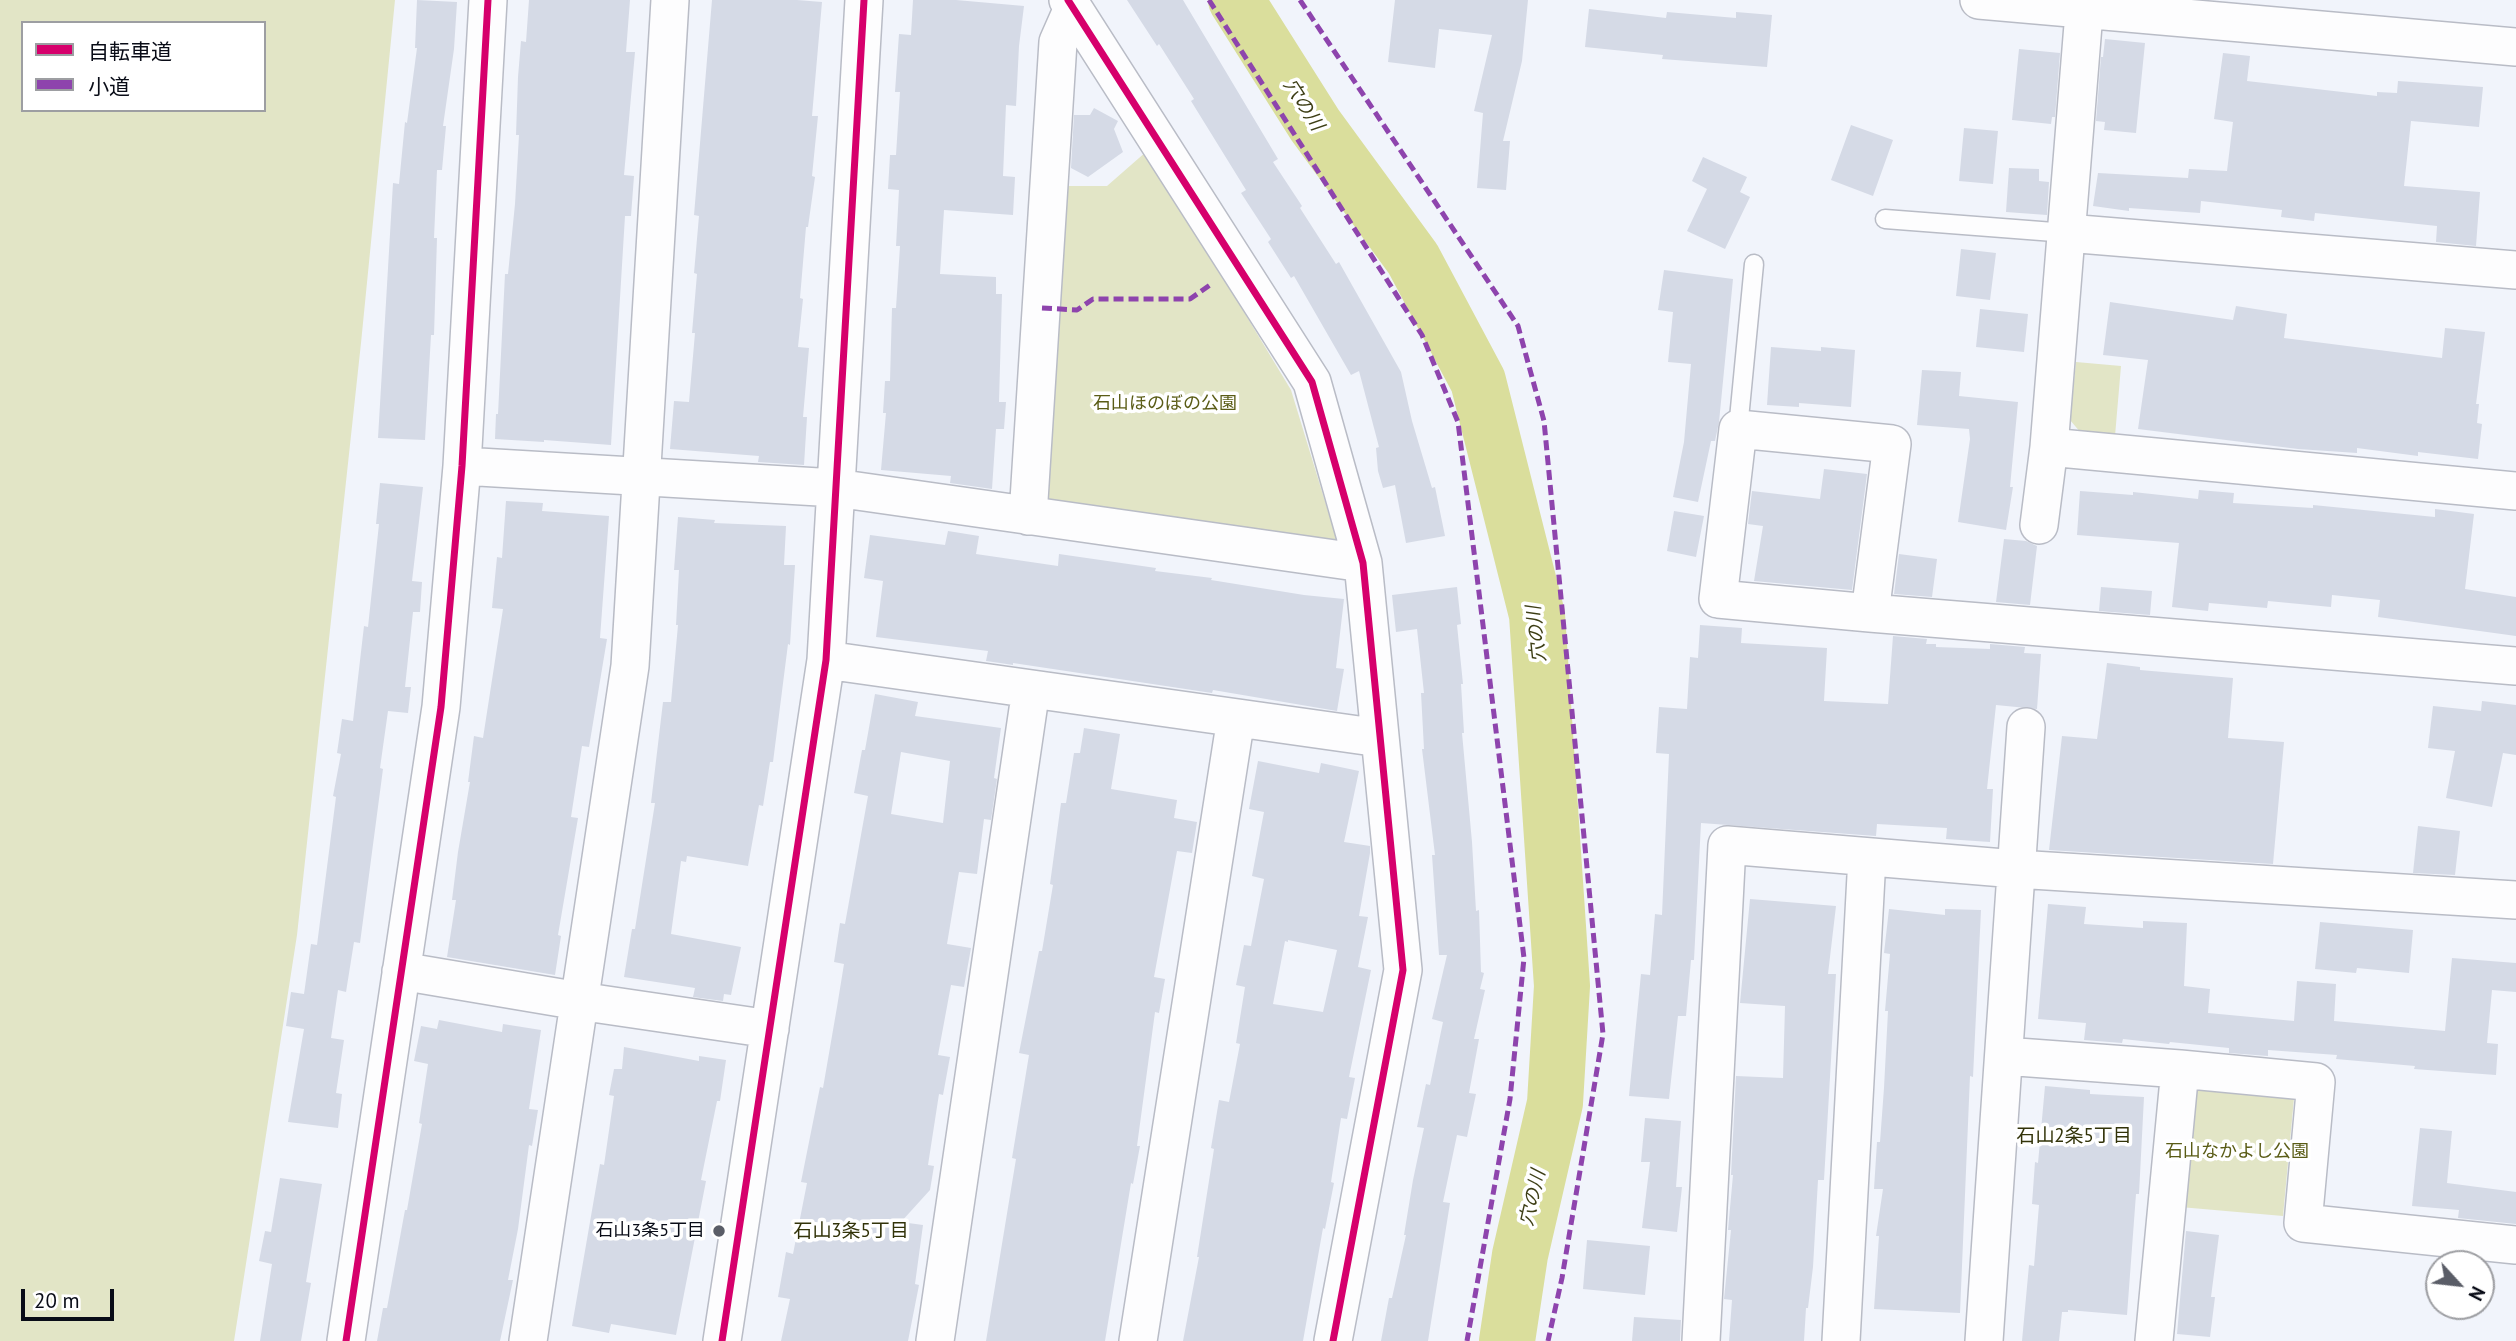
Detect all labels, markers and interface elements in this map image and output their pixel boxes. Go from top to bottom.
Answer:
legend [21,21,266,112]
text: 自転車道 [88,38,172,65]
text: 小道 [88,73,130,100]
water label: 穴の川 [1278,75,1328,135]
park label: 石山ほのぼの公園 [1093,393,1237,415]
water label: 穴の川 [1523,604,1551,664]
district label: 石山2条5丁目 [2016,1126,2132,1148]
park label: 石山なかよし公園 [2165,1141,2309,1163]
water label: 穴の川 [1515,1168,1551,1228]
place label: 石山3条5丁目 [595,1220,705,1242]
district label: 石山3条5丁目 [793,1221,909,1243]
marker: 石山3条5丁目 [711,1223,727,1239]
north arrow [2425,1250,2495,1320]
scale bar [24,1274,117,1318]
text: N [2463,1283,2490,1305]
text: 20 m [34,1287,80,1314]

